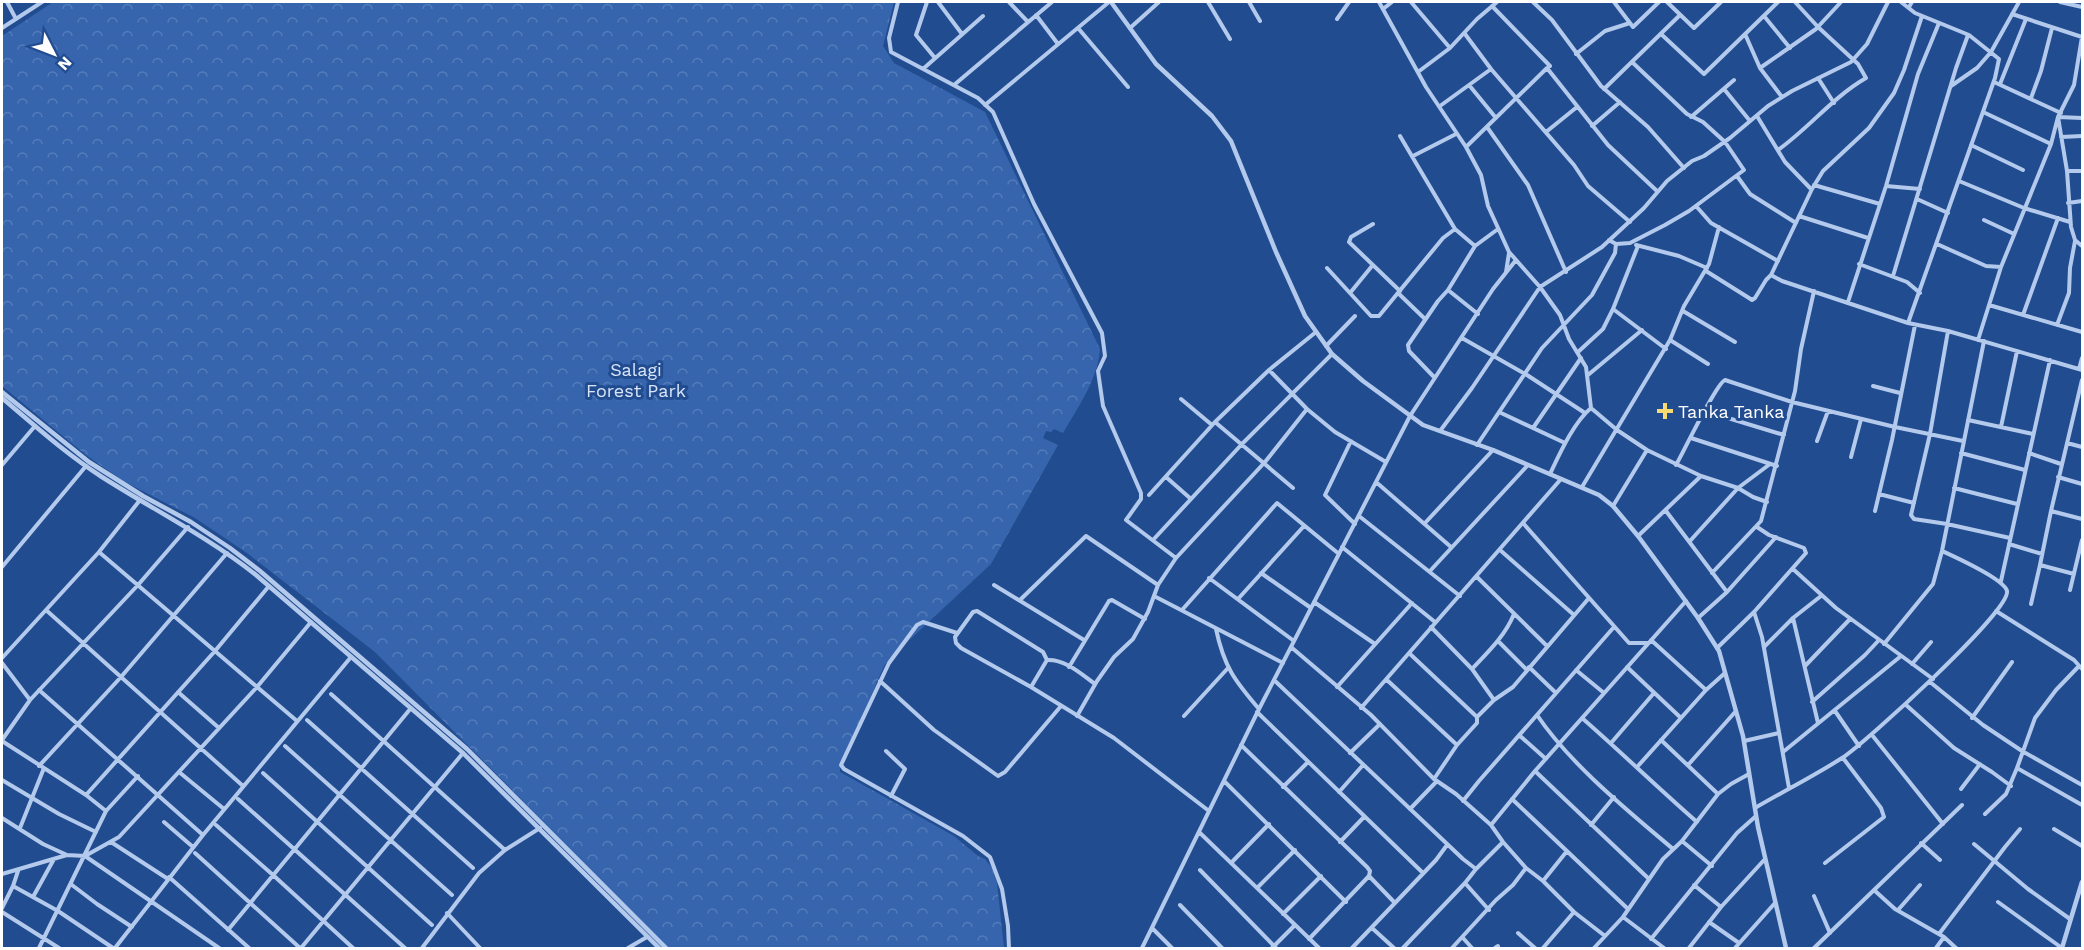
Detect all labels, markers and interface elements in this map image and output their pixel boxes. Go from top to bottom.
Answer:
north arrow [24,24,84,84]
text: N [54,53,76,74]
park label: Salagi Forest Park [586,359,686,401]
place label: Tanka Tanka [1678,401,1784,422]
marker: Tanka Tanka [1656,402,1674,420]

